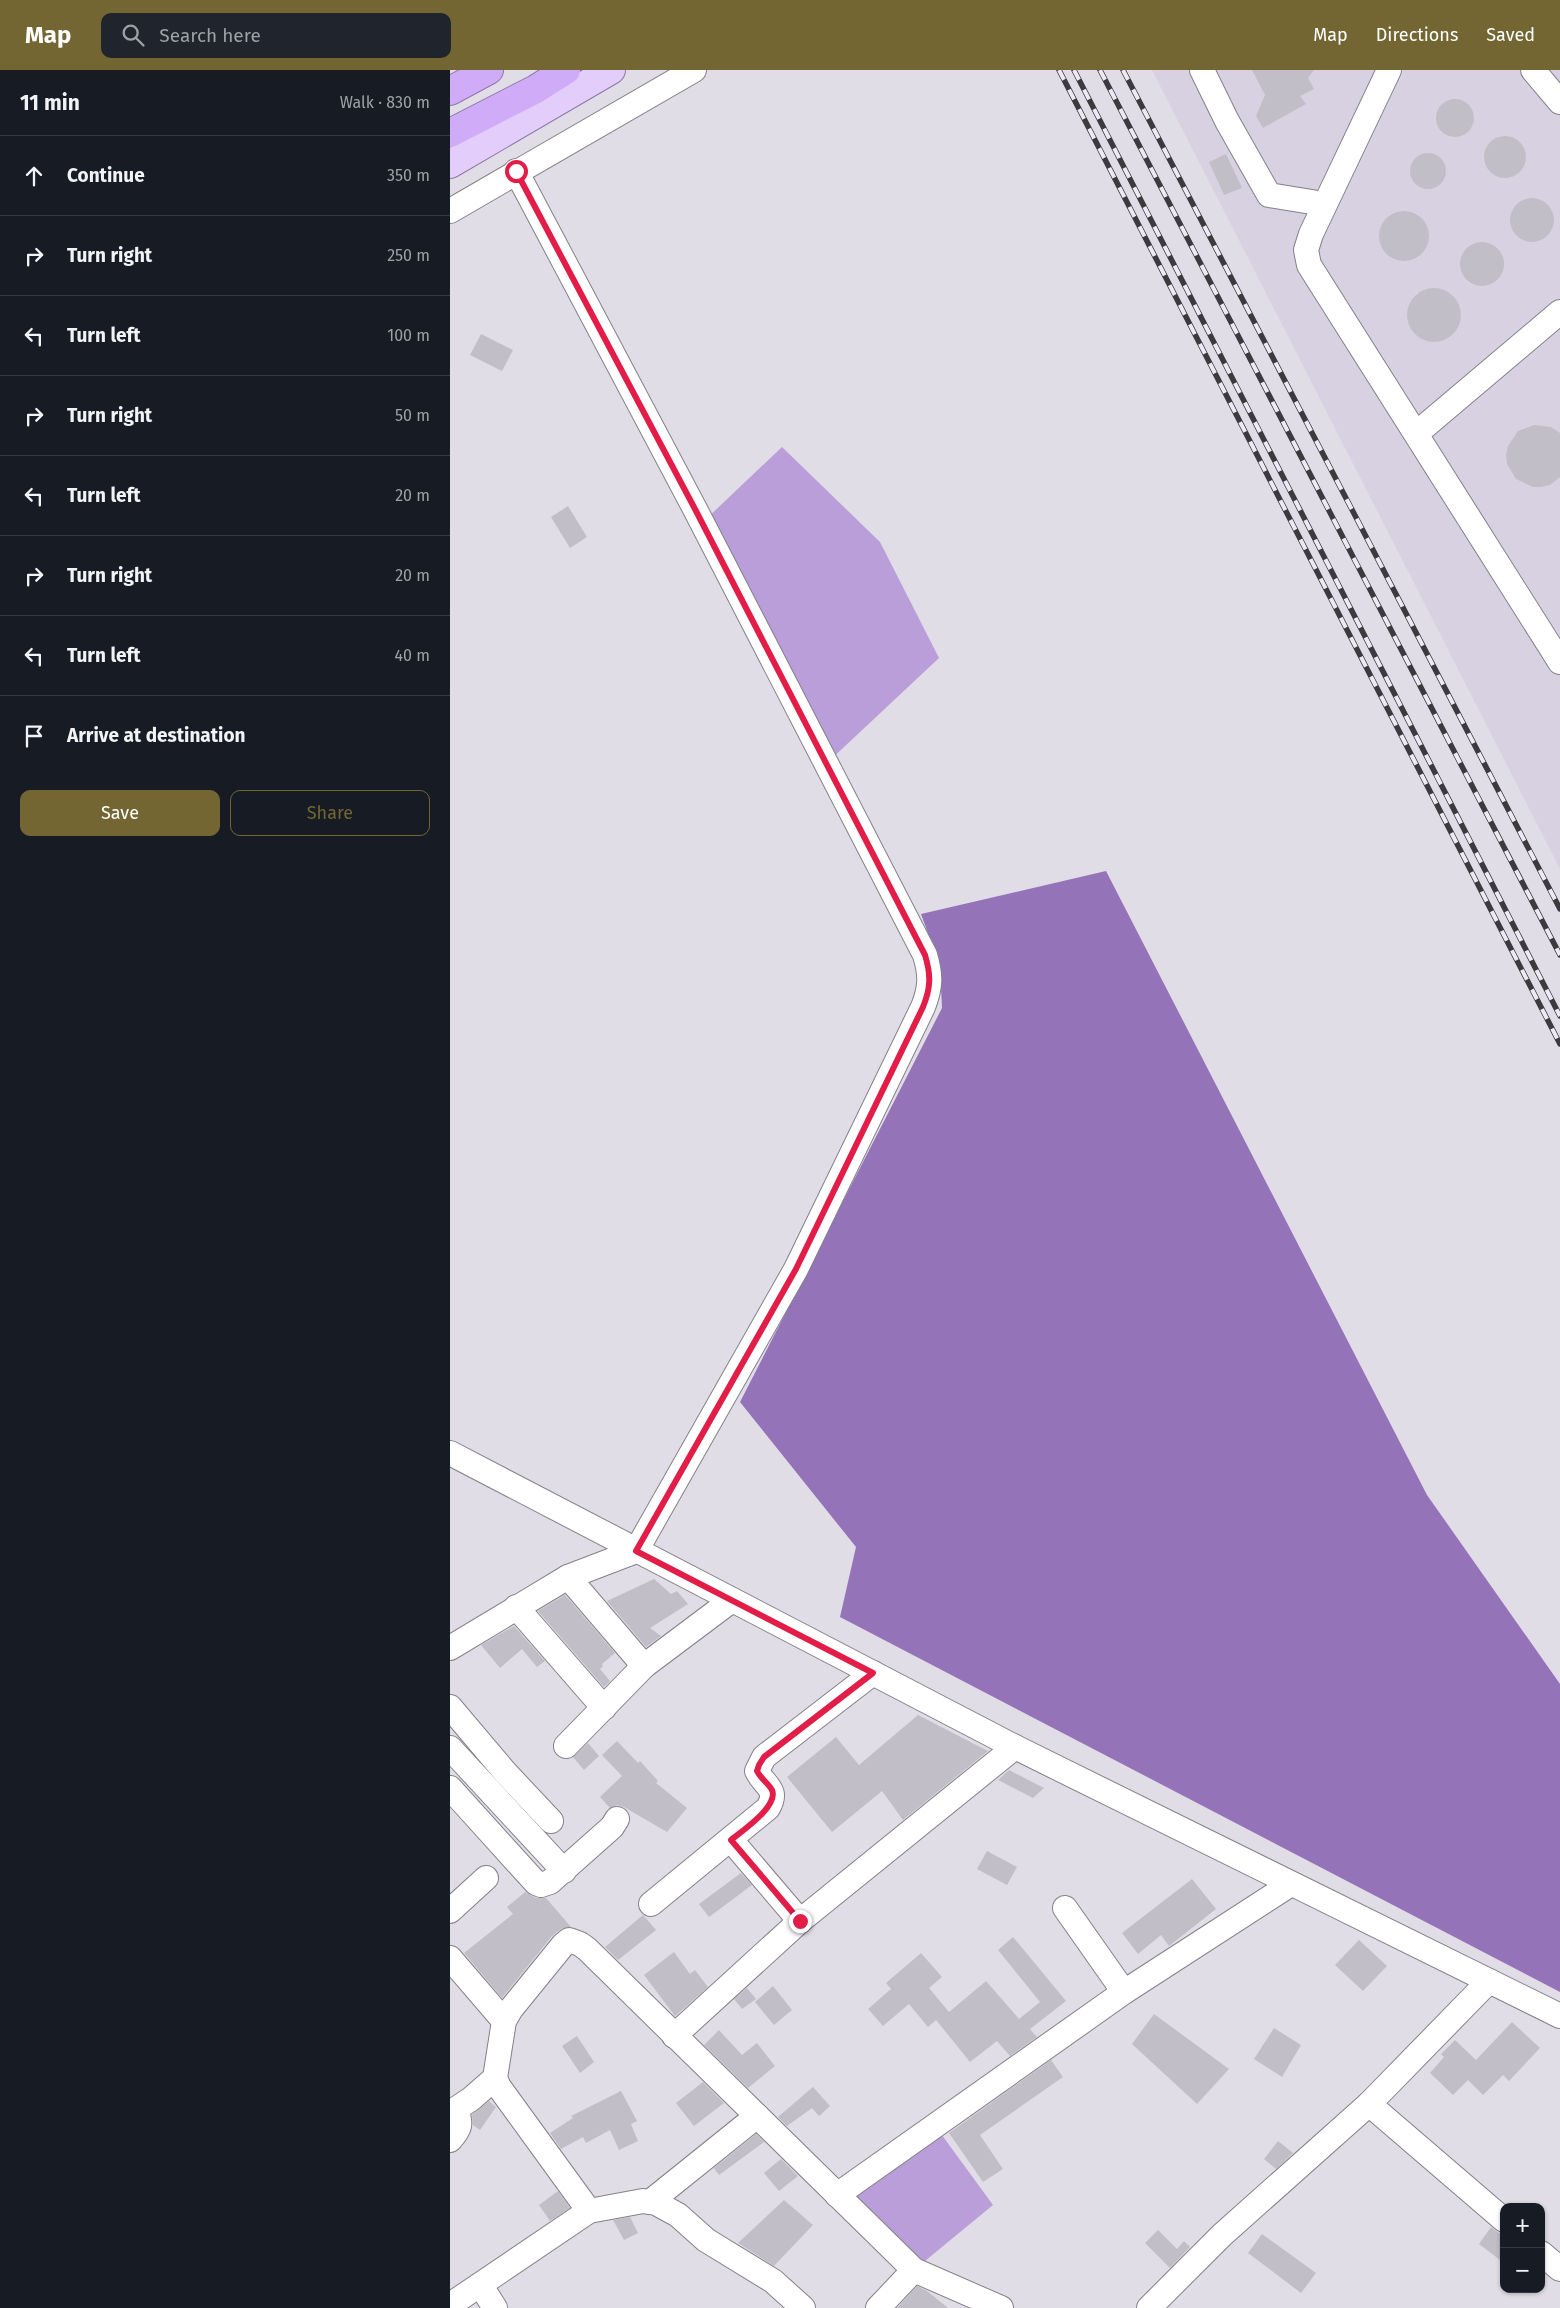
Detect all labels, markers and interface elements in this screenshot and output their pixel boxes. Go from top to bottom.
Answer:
search box [101,13,451,58]
text: Map [25,21,71,49]
icon: search [119,21,147,49]
text: Search here [159,24,261,47]
text: Map [1313,24,1348,46]
text: Directions [1376,24,1458,46]
text: Saved [1486,24,1535,46]
text: 11 min [20,90,80,116]
text: Walk · 830 m [340,93,430,112]
route start [505,160,528,183]
icon: ahead [20,162,48,190]
text: Continue [67,164,145,187]
text: 350 m [387,166,430,185]
icon: right [20,242,48,270]
text: Turn right [67,244,152,267]
text: 250 m [387,246,430,265]
icon: left [20,322,48,350]
text: Turn left [67,324,141,347]
text: 100 m [387,326,430,345]
icon: right [20,402,48,430]
text: Turn right [67,404,152,427]
text: 50 m [395,406,430,425]
icon: left [20,482,48,510]
text: Turn left [67,484,141,507]
text: 20 m [395,486,430,505]
icon: right [20,562,48,590]
text: Turn right [67,564,152,587]
text: 20 m [395,566,430,585]
icon: left [20,642,48,670]
text: Turn left [67,644,141,667]
text: 40 m [395,646,430,665]
icon: arrive [20,722,48,750]
text: Arrive at destination [67,724,246,747]
button: Save [20,790,220,836]
button: Share [230,790,430,836]
route end [789,1910,812,1933]
map controls [1500,2203,1545,2293]
button: + [1500,2203,1545,2248]
button: − [1500,2248,1545,2293]

